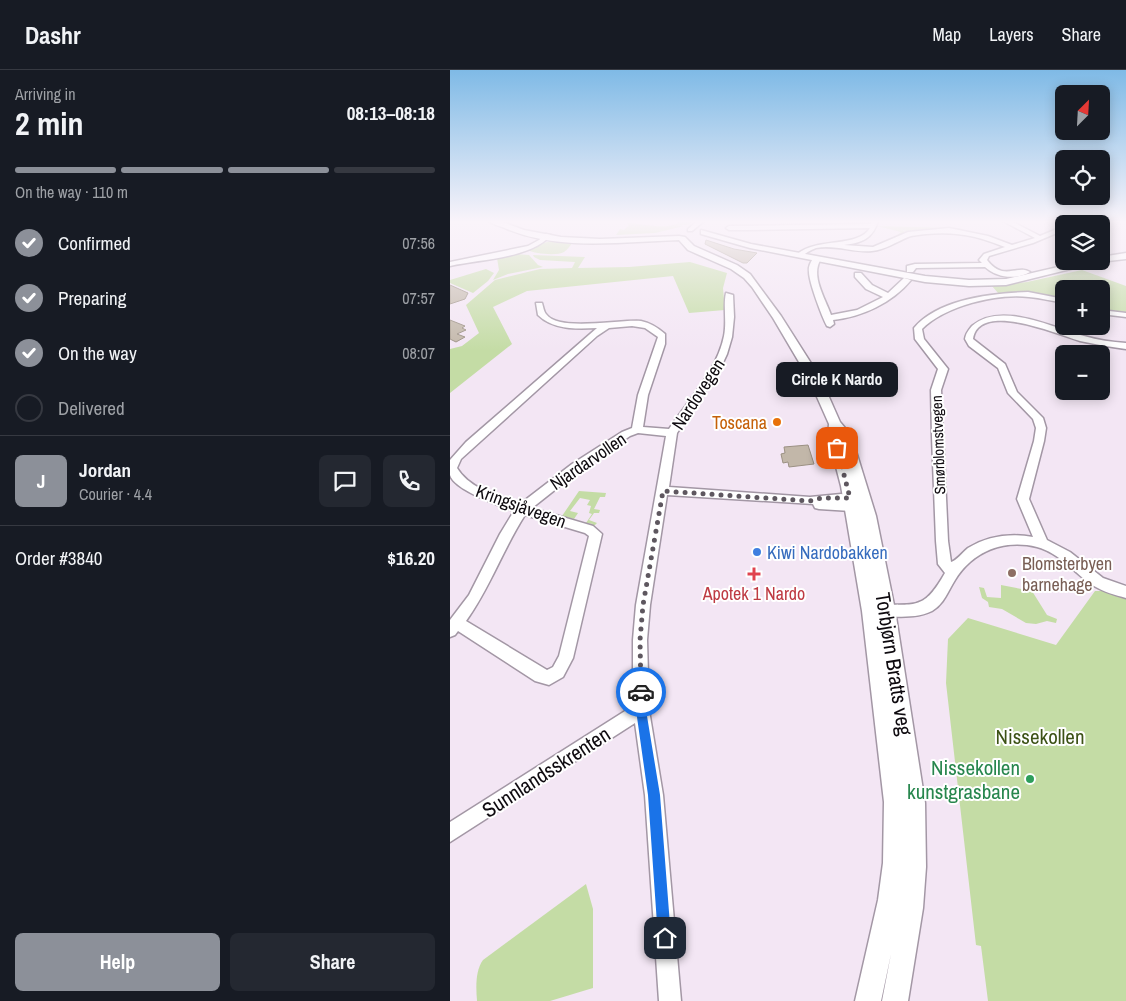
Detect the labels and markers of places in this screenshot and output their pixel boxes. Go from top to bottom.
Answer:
callout: Circle K Nardo [776,363,898,398]
place label: Toscana [712,410,767,435]
marker: Toscana [771,416,783,428]
pin [816,427,858,469]
place label: Kiwi Nardobakken [767,540,888,565]
marker: Kiwi Nardobakken [751,546,763,558]
place label: Blomsterbyen barnehage [1022,551,1112,597]
marker: Blomsterbyen barnehage [1006,567,1018,579]
marker: Apotek 1 Nardo [748,568,760,580]
place label: Apotek 1 Nardo [702,581,805,606]
place label: Nissekollen kunstgrasbane [907,753,1020,806]
marker: Nissekollen kunstgrasbane [1024,773,1036,785]
pin [644,917,686,959]

